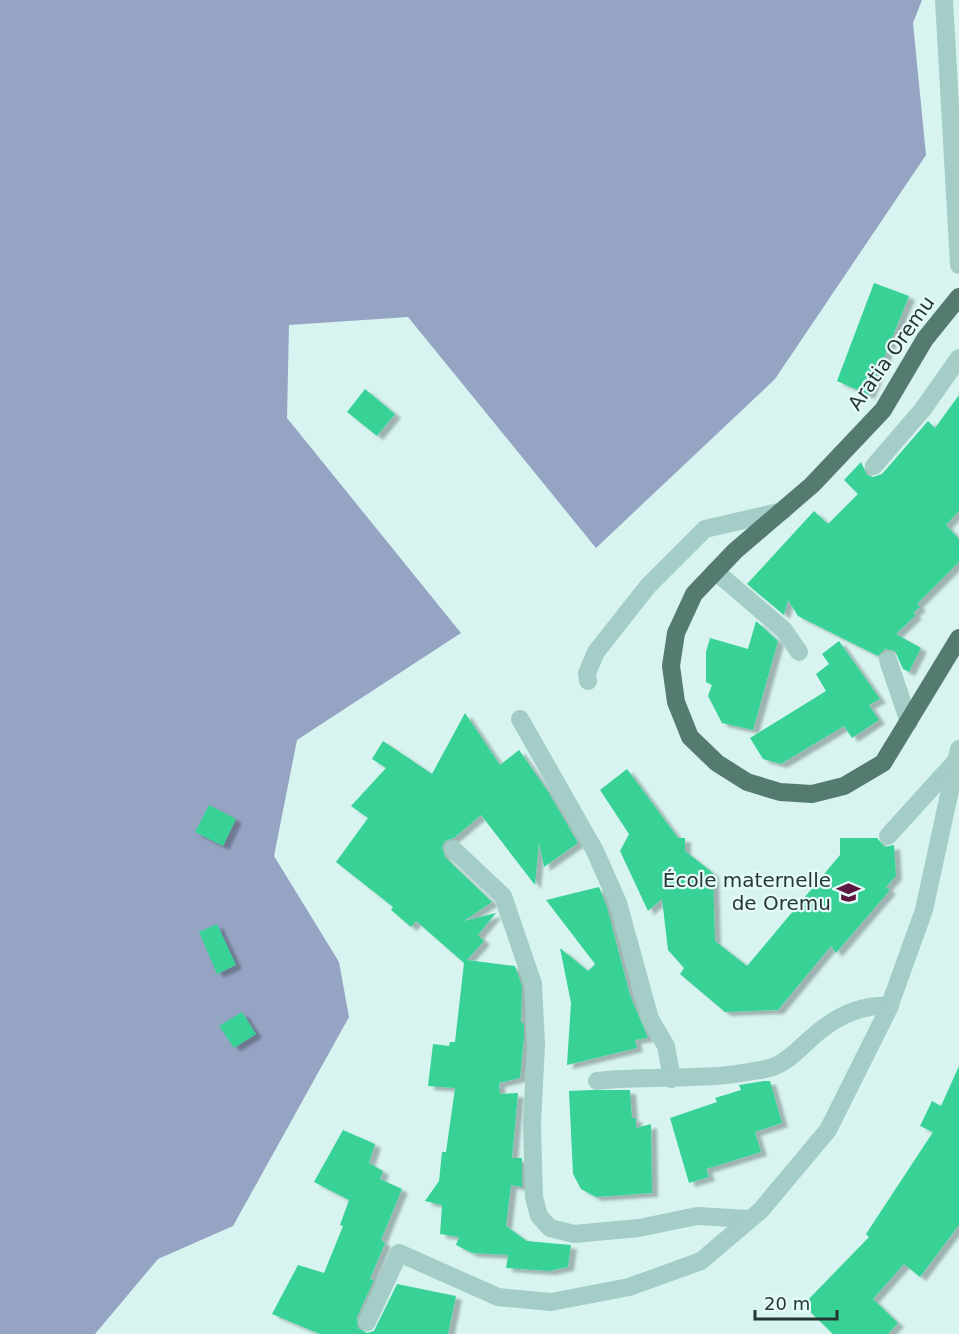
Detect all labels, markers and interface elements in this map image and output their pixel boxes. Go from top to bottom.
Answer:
street label: Aratia Oremu [843,291,939,415]
place label: École maternelle de Oremu [663,868,831,915]
school or university icon: École maternelle de Oremu [836,879,862,905]
scale bar [755,1283,838,1321]
text: 20 m [764,1293,810,1314]

